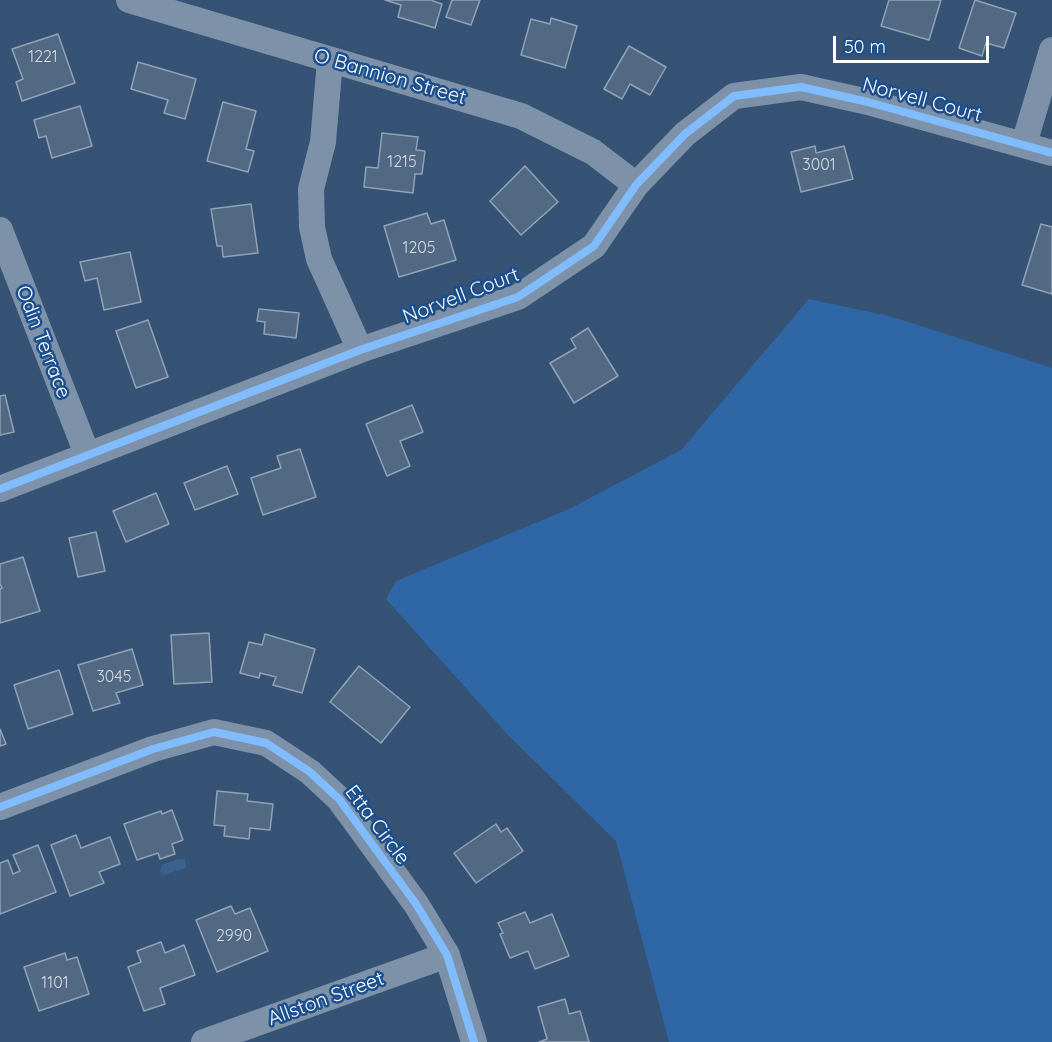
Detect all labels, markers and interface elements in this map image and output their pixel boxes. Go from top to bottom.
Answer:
scale bar [836,24,992,62]
text: 50 m [844,35,886,58]
street label: O Bannion Street [311,44,469,110]
house number: 1221 [28,47,58,67]
street label: Norvell Court [860,73,984,127]
house number: 1215 [387,152,417,172]
house number: 3001 [802,155,836,175]
house number: 1205 [402,238,436,258]
street label: Norvell Court [399,263,523,329]
street label: Odin Terrace [11,282,75,402]
house number: 3045 [96,667,132,687]
street label: Etta Circle [339,781,415,869]
house number: 2990 [216,926,252,946]
street label: Allston Street [265,967,387,1031]
house number: 1101 [41,973,69,993]

